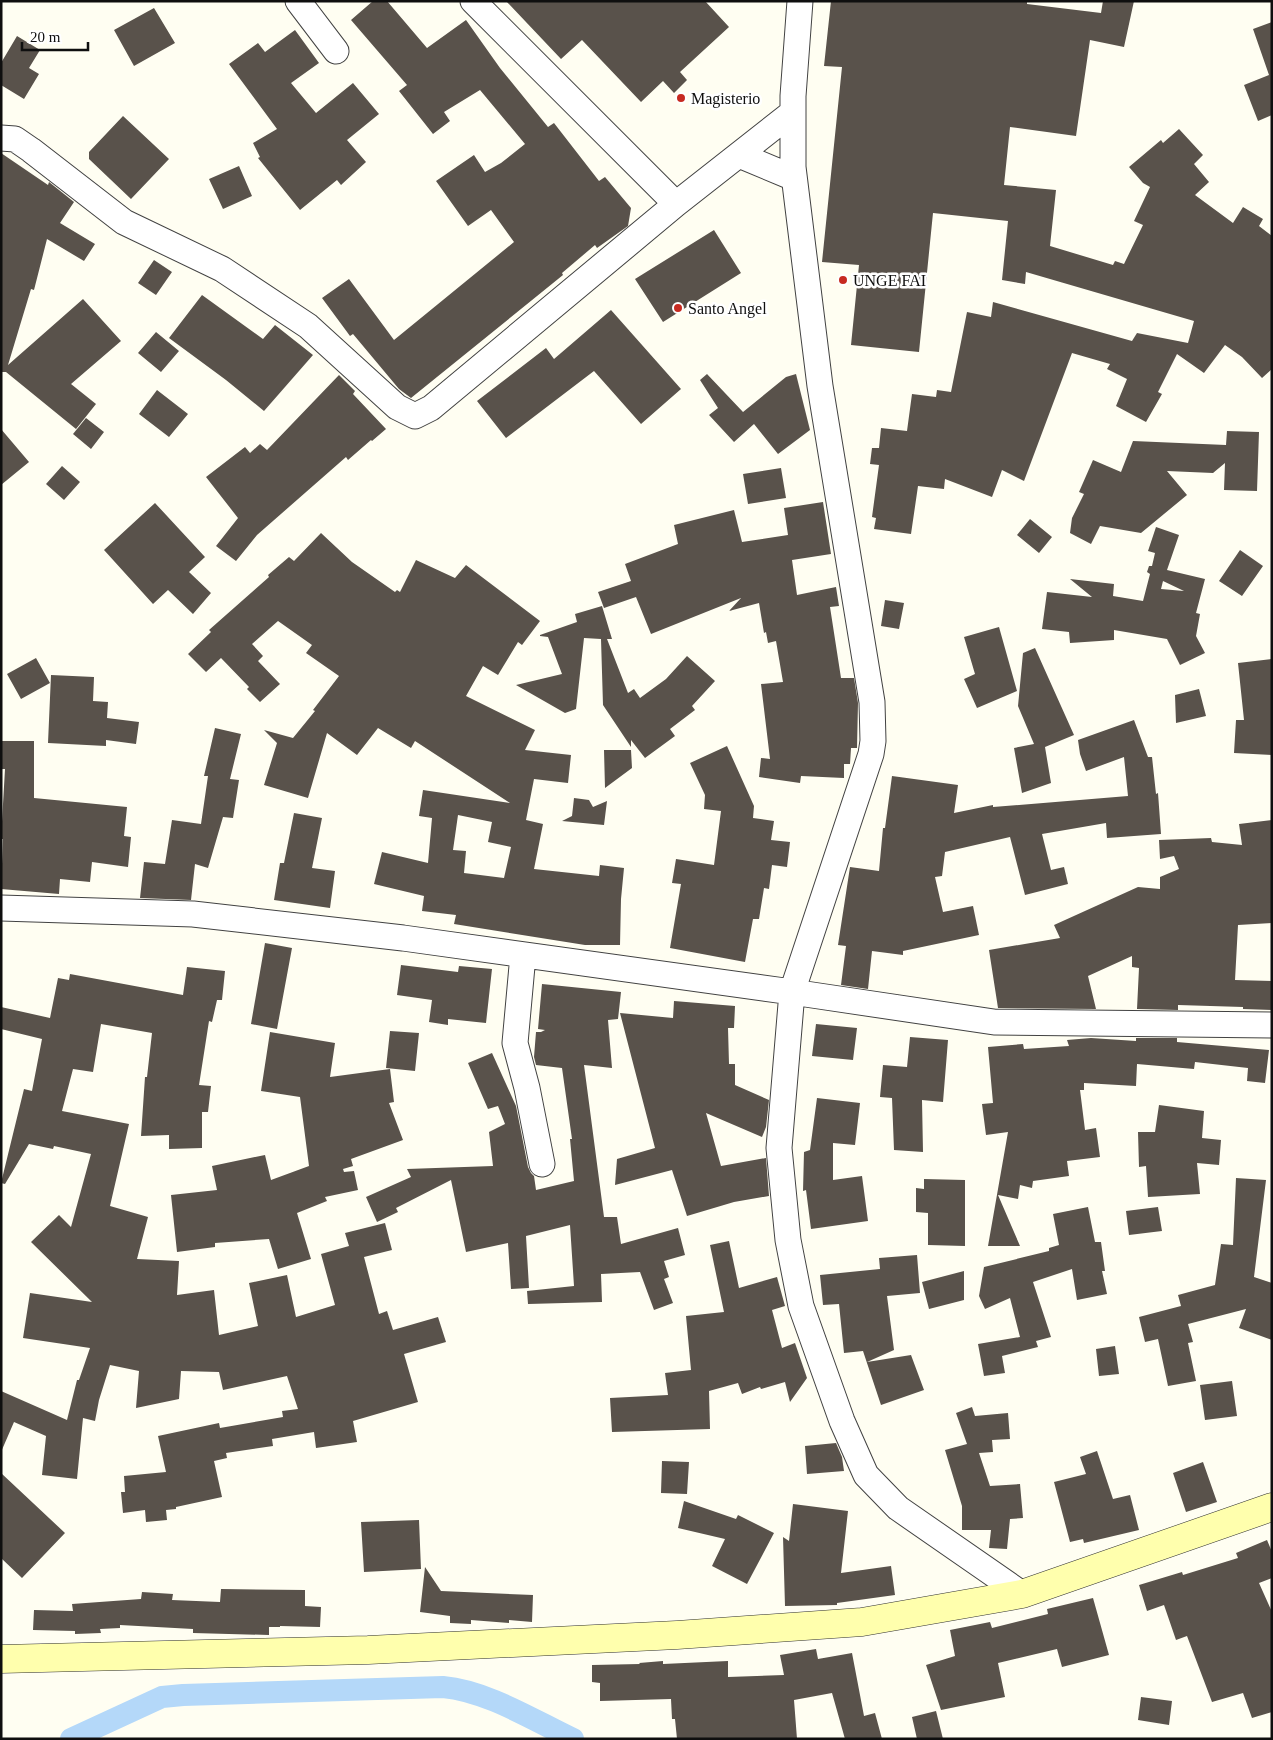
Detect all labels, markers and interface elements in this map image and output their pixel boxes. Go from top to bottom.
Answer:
scale bar [22,20,89,52]
text: 20 m [30,29,61,45]
place label: Magisterio [691,90,760,108]
marker: Magisterio [675,92,687,104]
place label: UNGE FAI [853,272,926,289]
marker: UNGE FAI [837,274,849,286]
place label: Santo Angel [688,300,767,318]
marker: Santo Angel [672,302,684,314]

